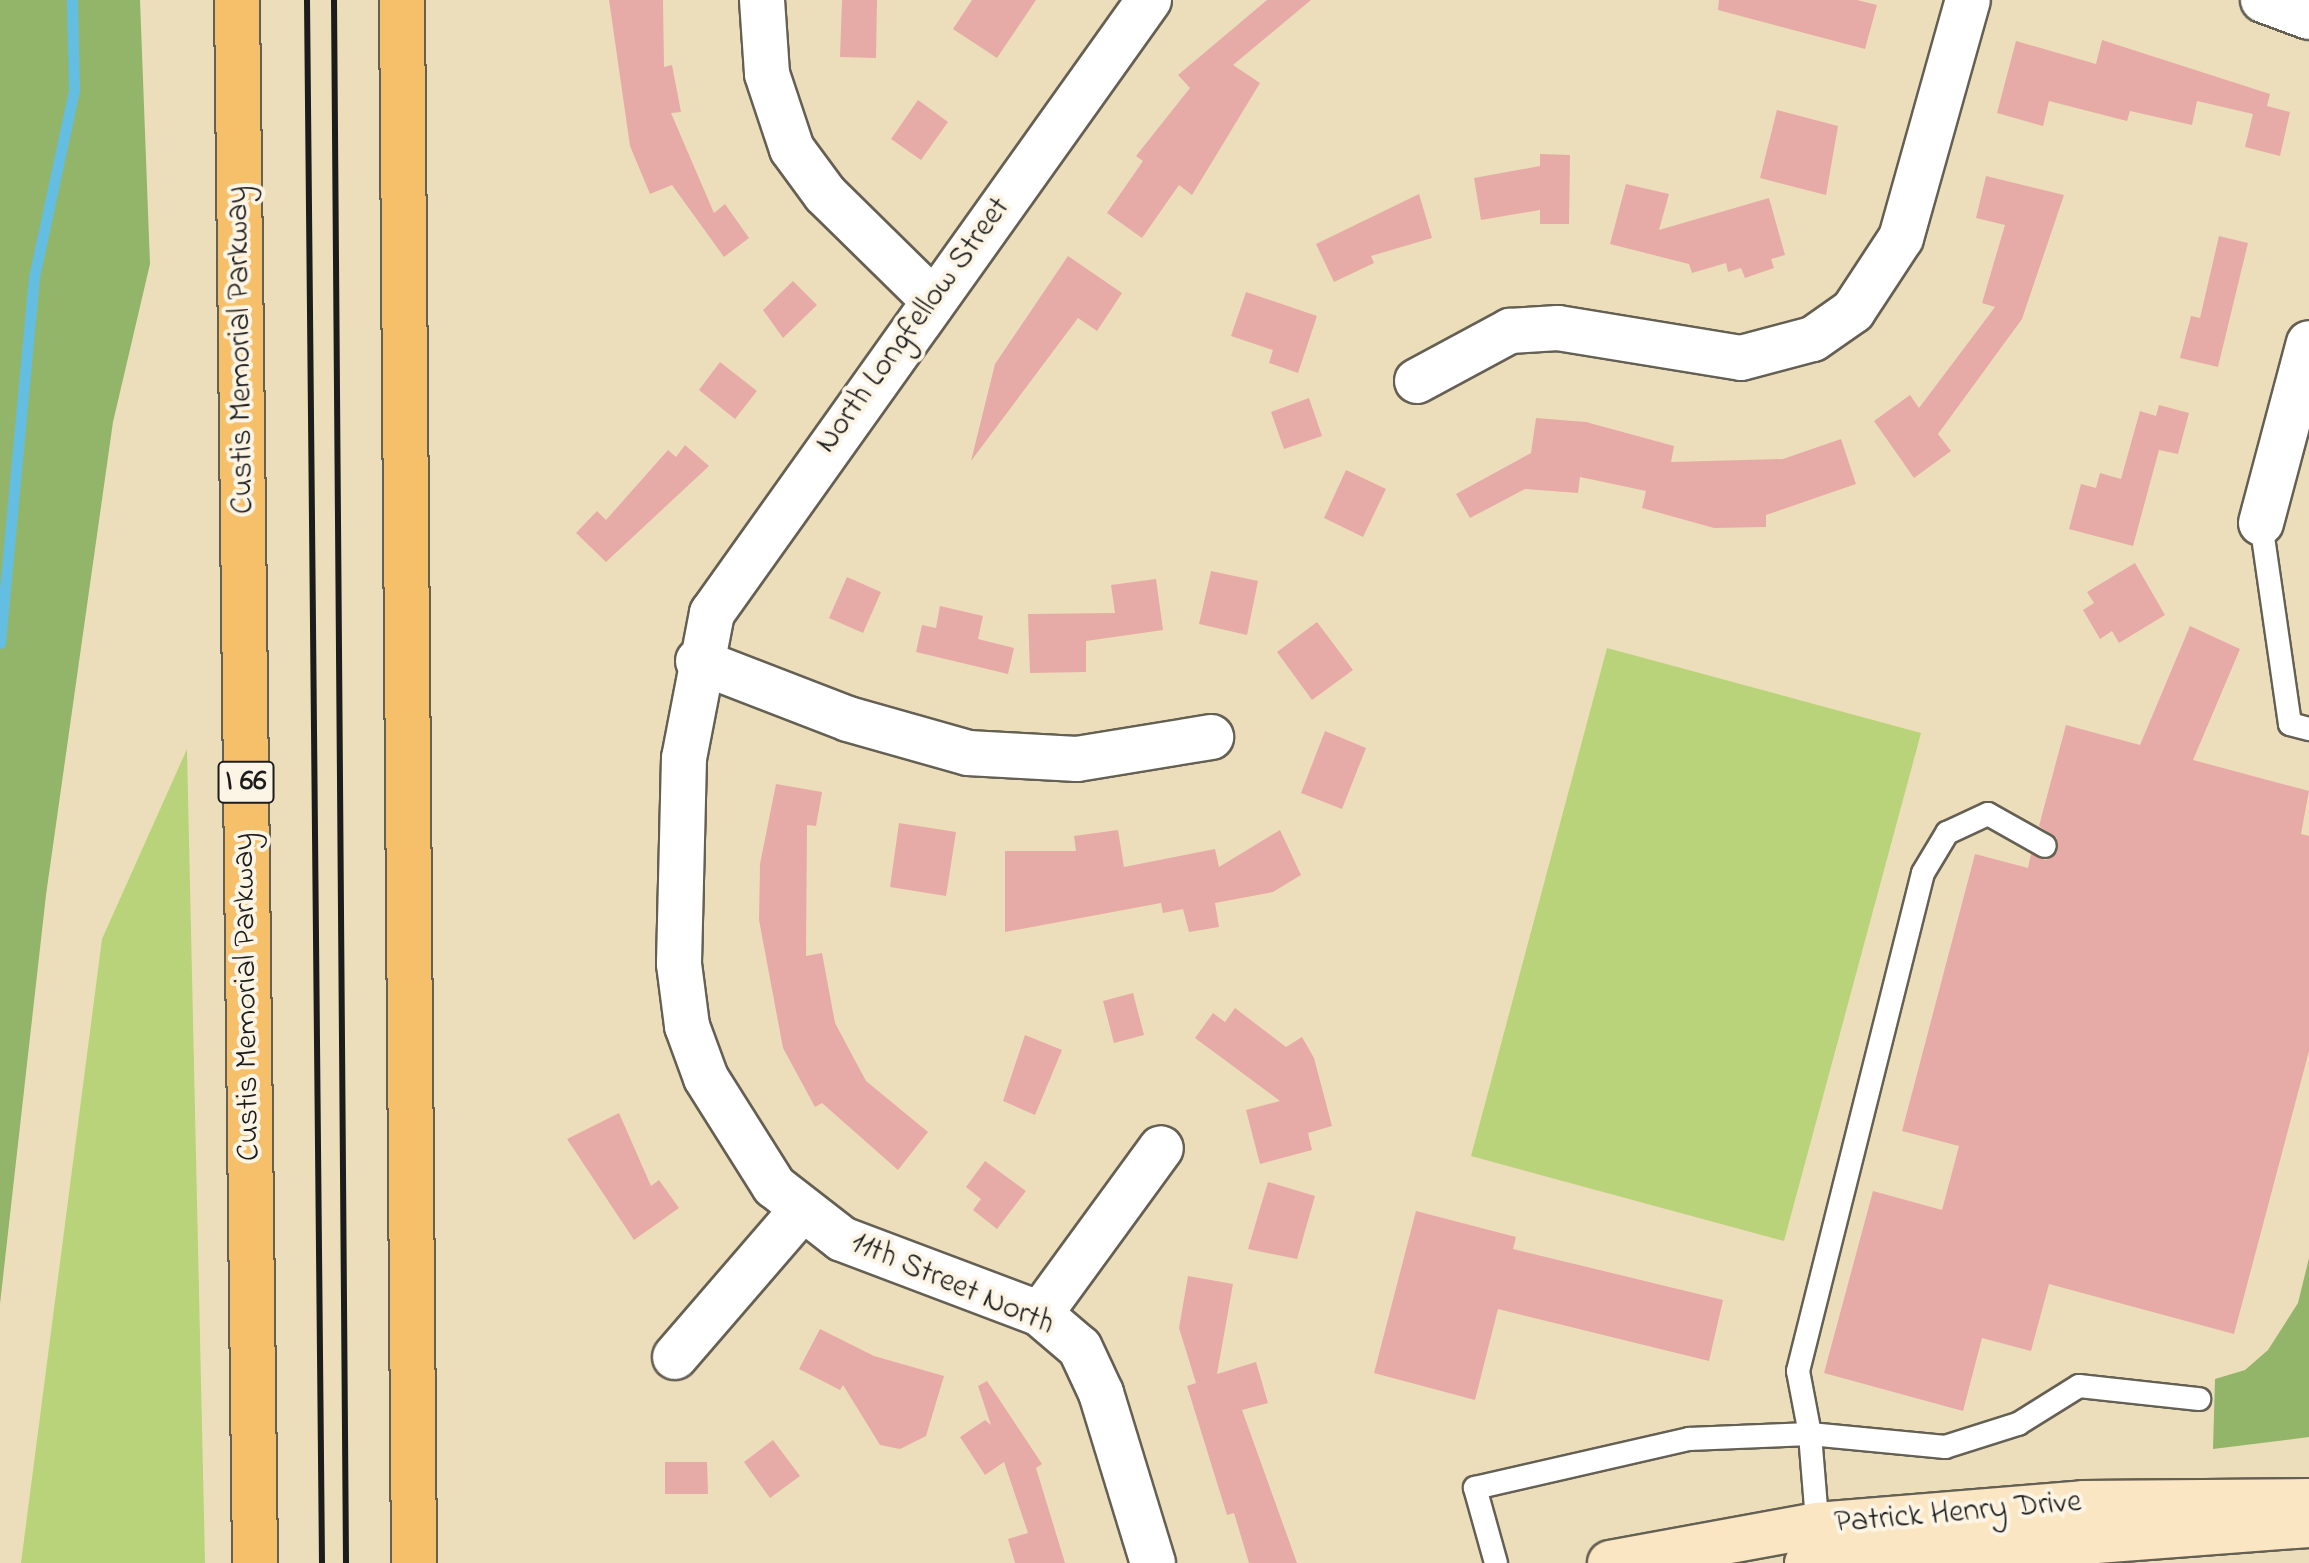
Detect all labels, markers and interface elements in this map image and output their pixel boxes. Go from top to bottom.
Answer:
street label: Custis Memorial Parkway [220,186,264,514]
street label: North Longfellow Street [808,191,1020,461]
road number: I 66 [216,756,276,808]
street label: Custis Memorial Parkway [226,833,270,1161]
street label: 11th Street North [845,1225,1059,1345]
street label: Patrick Henry Drive [1833,1484,2083,1544]

